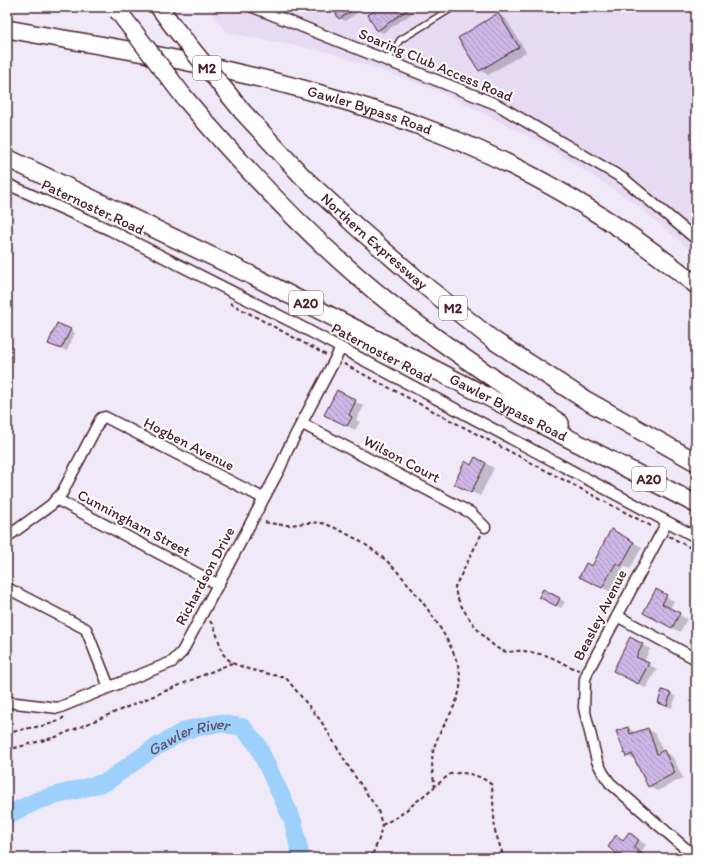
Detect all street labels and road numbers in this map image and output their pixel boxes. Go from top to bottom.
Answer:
street label: Soaring Club Access Road [356,24,517,106]
road number: M2 [193,56,221,80]
street label: Gawler Bypass Road [305,82,435,139]
street label: Paternoster Road [38,175,148,239]
street label: Northern Expressway [317,189,431,293]
road number: A20 [289,291,323,315]
road number: M2 [439,296,467,320]
street label: Paternoster Road [328,319,436,388]
street label: Gawler Bypass Road [446,370,570,445]
street label: Hogben Avenue [141,413,237,475]
street label: Wilson Court [361,431,444,487]
road number: A20 [632,467,666,491]
street label: Cunningham Street [74,486,194,561]
street label: Richardson Drive [171,524,239,628]
street label: Beasley Avenue [569,566,631,664]

